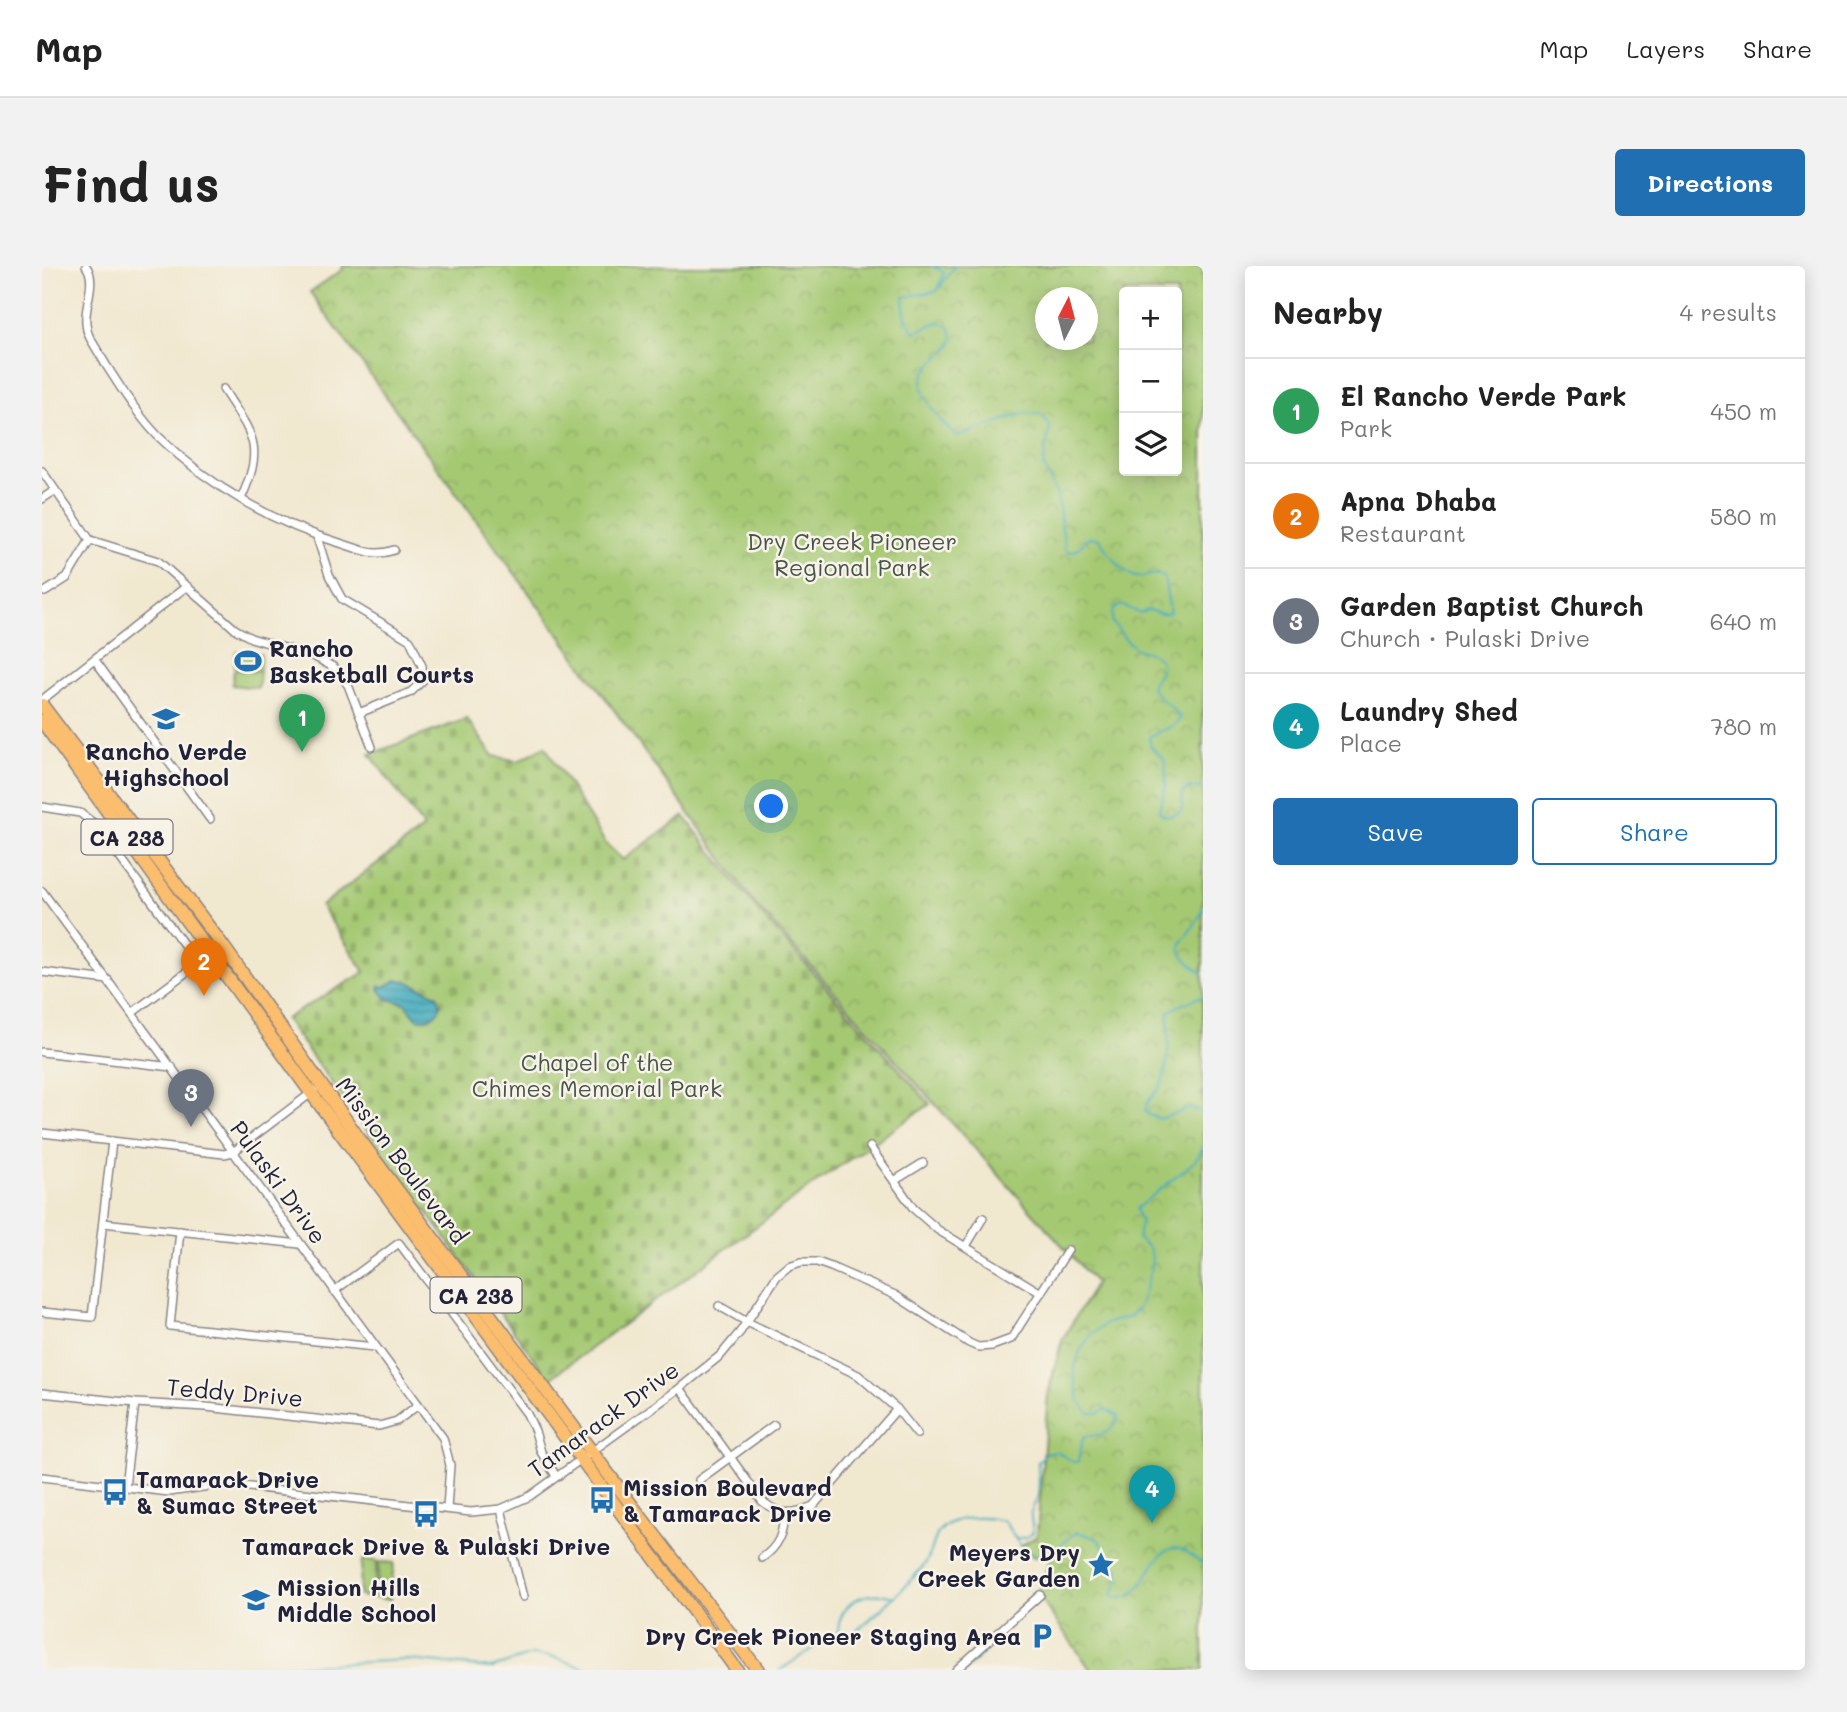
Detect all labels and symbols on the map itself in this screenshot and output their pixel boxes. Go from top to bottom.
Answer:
north arrow [1035,287,1098,350]
park label: Dry Creek Pioneer Regional Park [747,526,957,582]
place label: Rancho Basketball Courts [269,633,474,689]
sports icon: Rancho Basketball Courts [233,646,263,676]
pin: 1 [279,694,325,752]
school or university icon: Rancho Verde Highschool [151,704,181,734]
place label: Rancho Verde Highschool [85,736,247,792]
your location [754,789,788,823]
road number: CA 238 [82,820,172,854]
pin: 2 [181,938,227,996]
park label: Chapel of the Chimes Memorial Park [472,1047,722,1103]
pin: 3 [168,1069,214,1127]
street label: Mission Boulevard [329,1070,475,1250]
street label: Pulaski Drive [224,1114,334,1250]
road number: CA 238 [430,1278,522,1312]
street label: Tamarack Drive [522,1354,684,1484]
street label: Teddy Drive [166,1371,304,1413]
place label: Tamarack Drive & Sumac Street [136,1464,319,1520]
pin: 4 [1129,1465,1175,1523]
place label: Mission Boulevard & Tamarack Drive [623,1472,832,1528]
bus stop icon: Tamarack Drive & Sumac Street [100,1477,130,1507]
bus stop icon: Mission Boulevard & Tamarack Drive [587,1485,617,1515]
bus stop icon: Tamarack Drive & Pulaski Drive [411,1499,441,1529]
place label: Tamarack Drive & Pulaski Drive [242,1531,610,1561]
place label: Meyers Dry Creek Garden [918,1537,1080,1593]
place icon: Meyers Dry Creek Garden [1086,1550,1116,1580]
place label: Mission Hills Middle School [277,1572,436,1628]
school or university icon: Mission Hills Middle School [241,1585,271,1615]
place label: Dry Creek Pioneer Staging Area [645,1621,1021,1651]
parking icon: Dry Creek Pioneer Staging Area [1027,1621,1057,1651]

